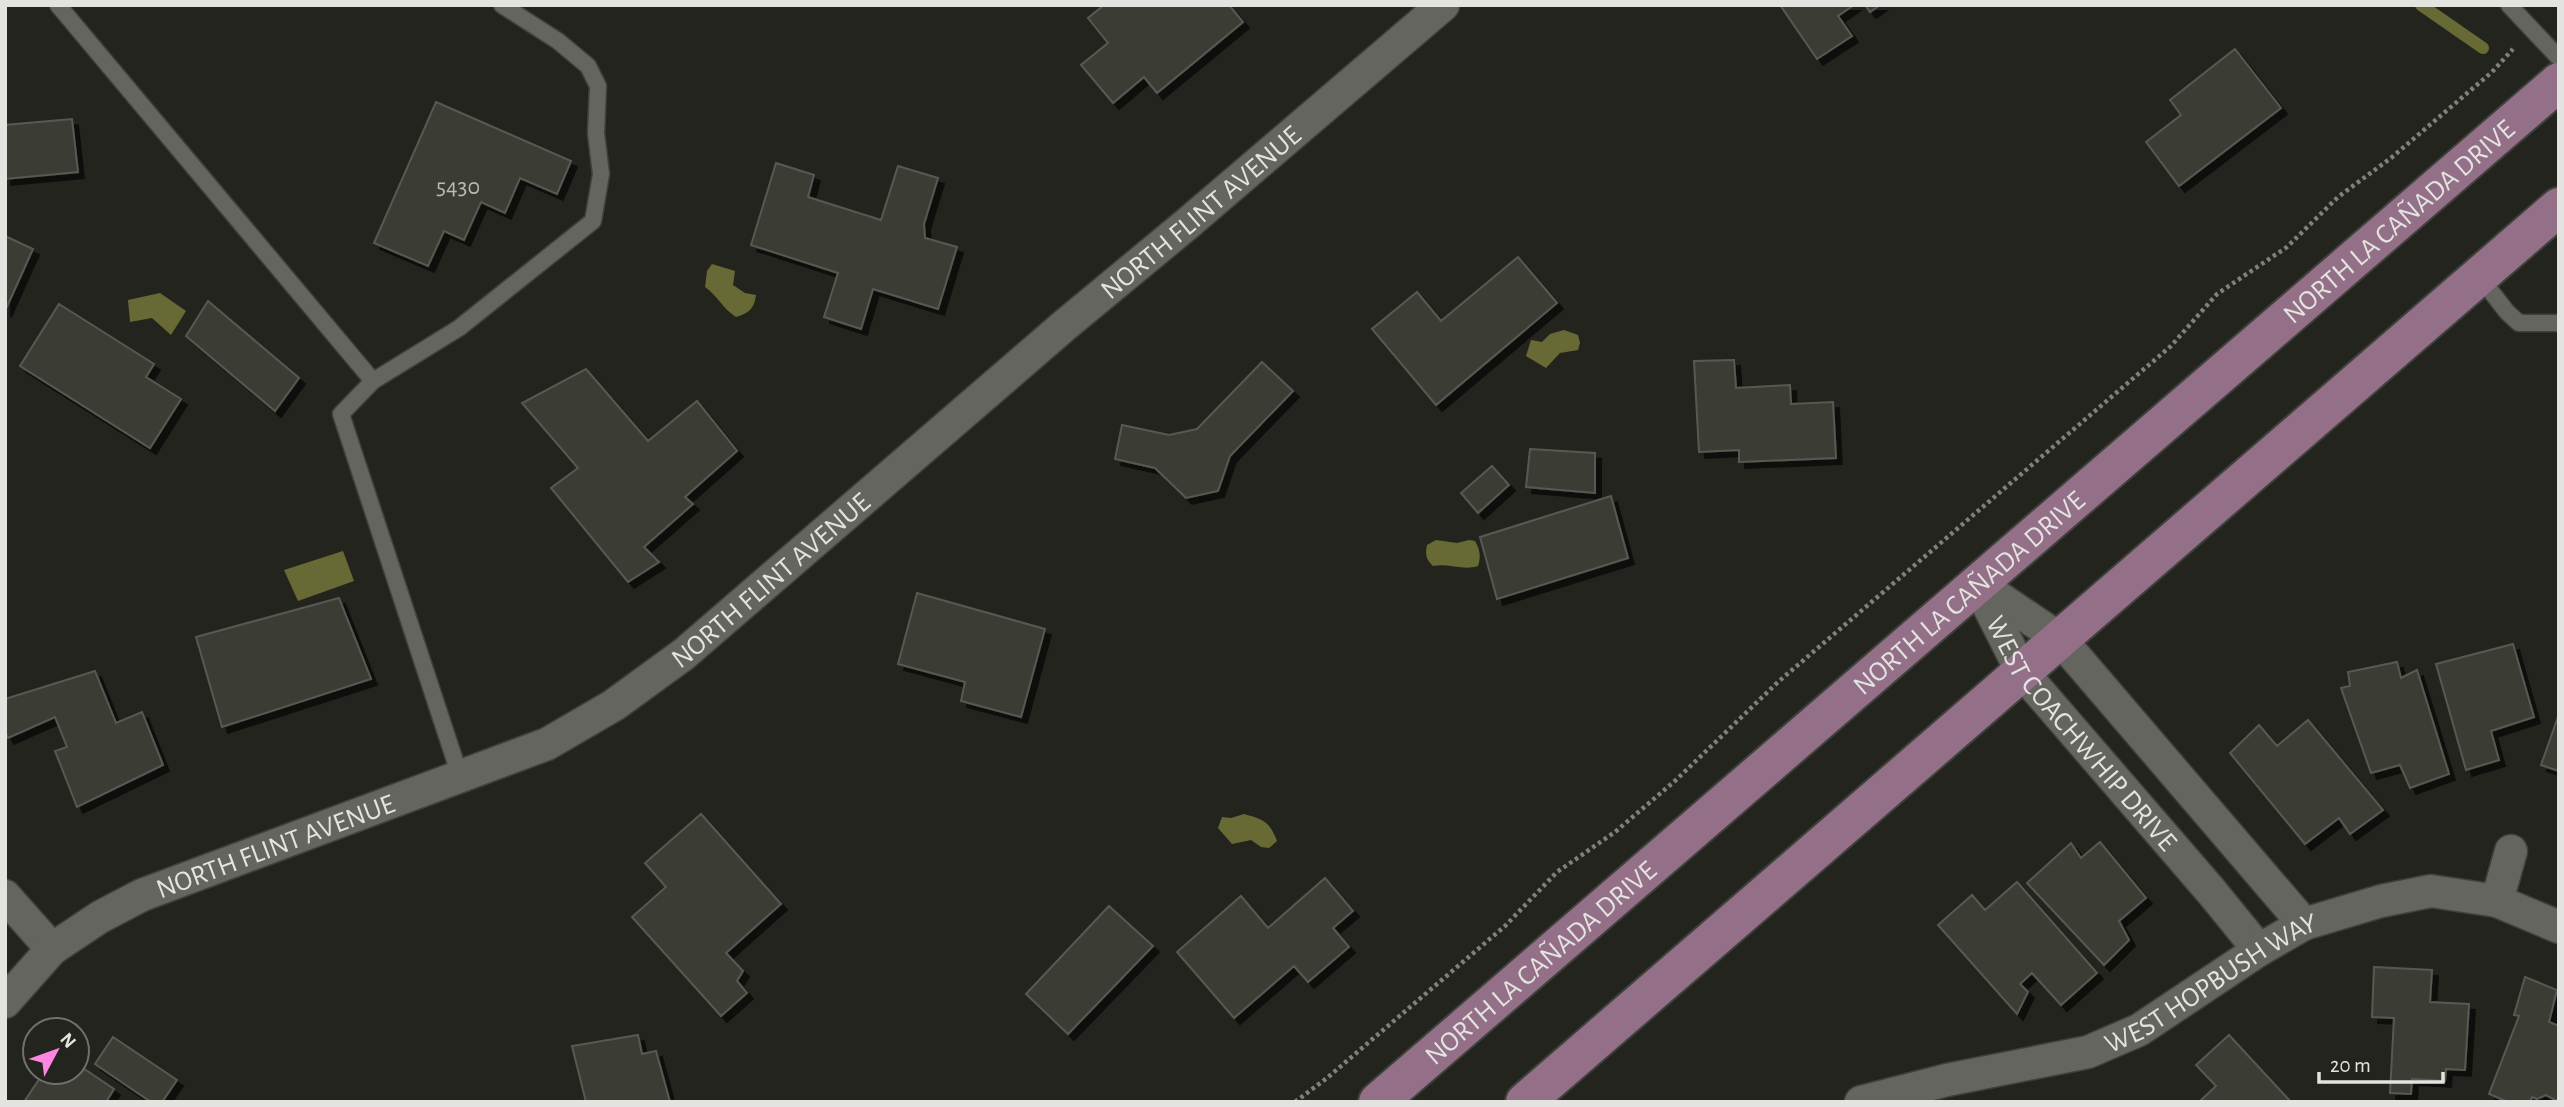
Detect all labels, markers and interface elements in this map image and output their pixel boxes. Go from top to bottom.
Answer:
street label: NORTH LA CAÑADA DRIVE [2279,115,2520,330]
street label: NORTH FLINT AVENUE [1096,121,1307,305]
house number: 5430 [436,175,480,199]
street label: NORTH LA CAÑADA DRIVE [1849,487,2091,701]
street label: NORTH FLINT AVENUE [667,488,876,674]
street label: WEST COACHWHIP DRIVE [1980,612,2182,857]
street label: NORTH FLINT AVENUE [153,790,399,904]
street label: NORTH LA CAÑADA DRIVE [1420,856,1662,1071]
street label: WEST HOPBUSH WAY [2101,909,2320,1059]
north arrow [21,1016,91,1086]
text: N [56,1030,79,1052]
scale bar [2319,1040,2443,1084]
text: 20 m [2330,1055,2371,1076]

